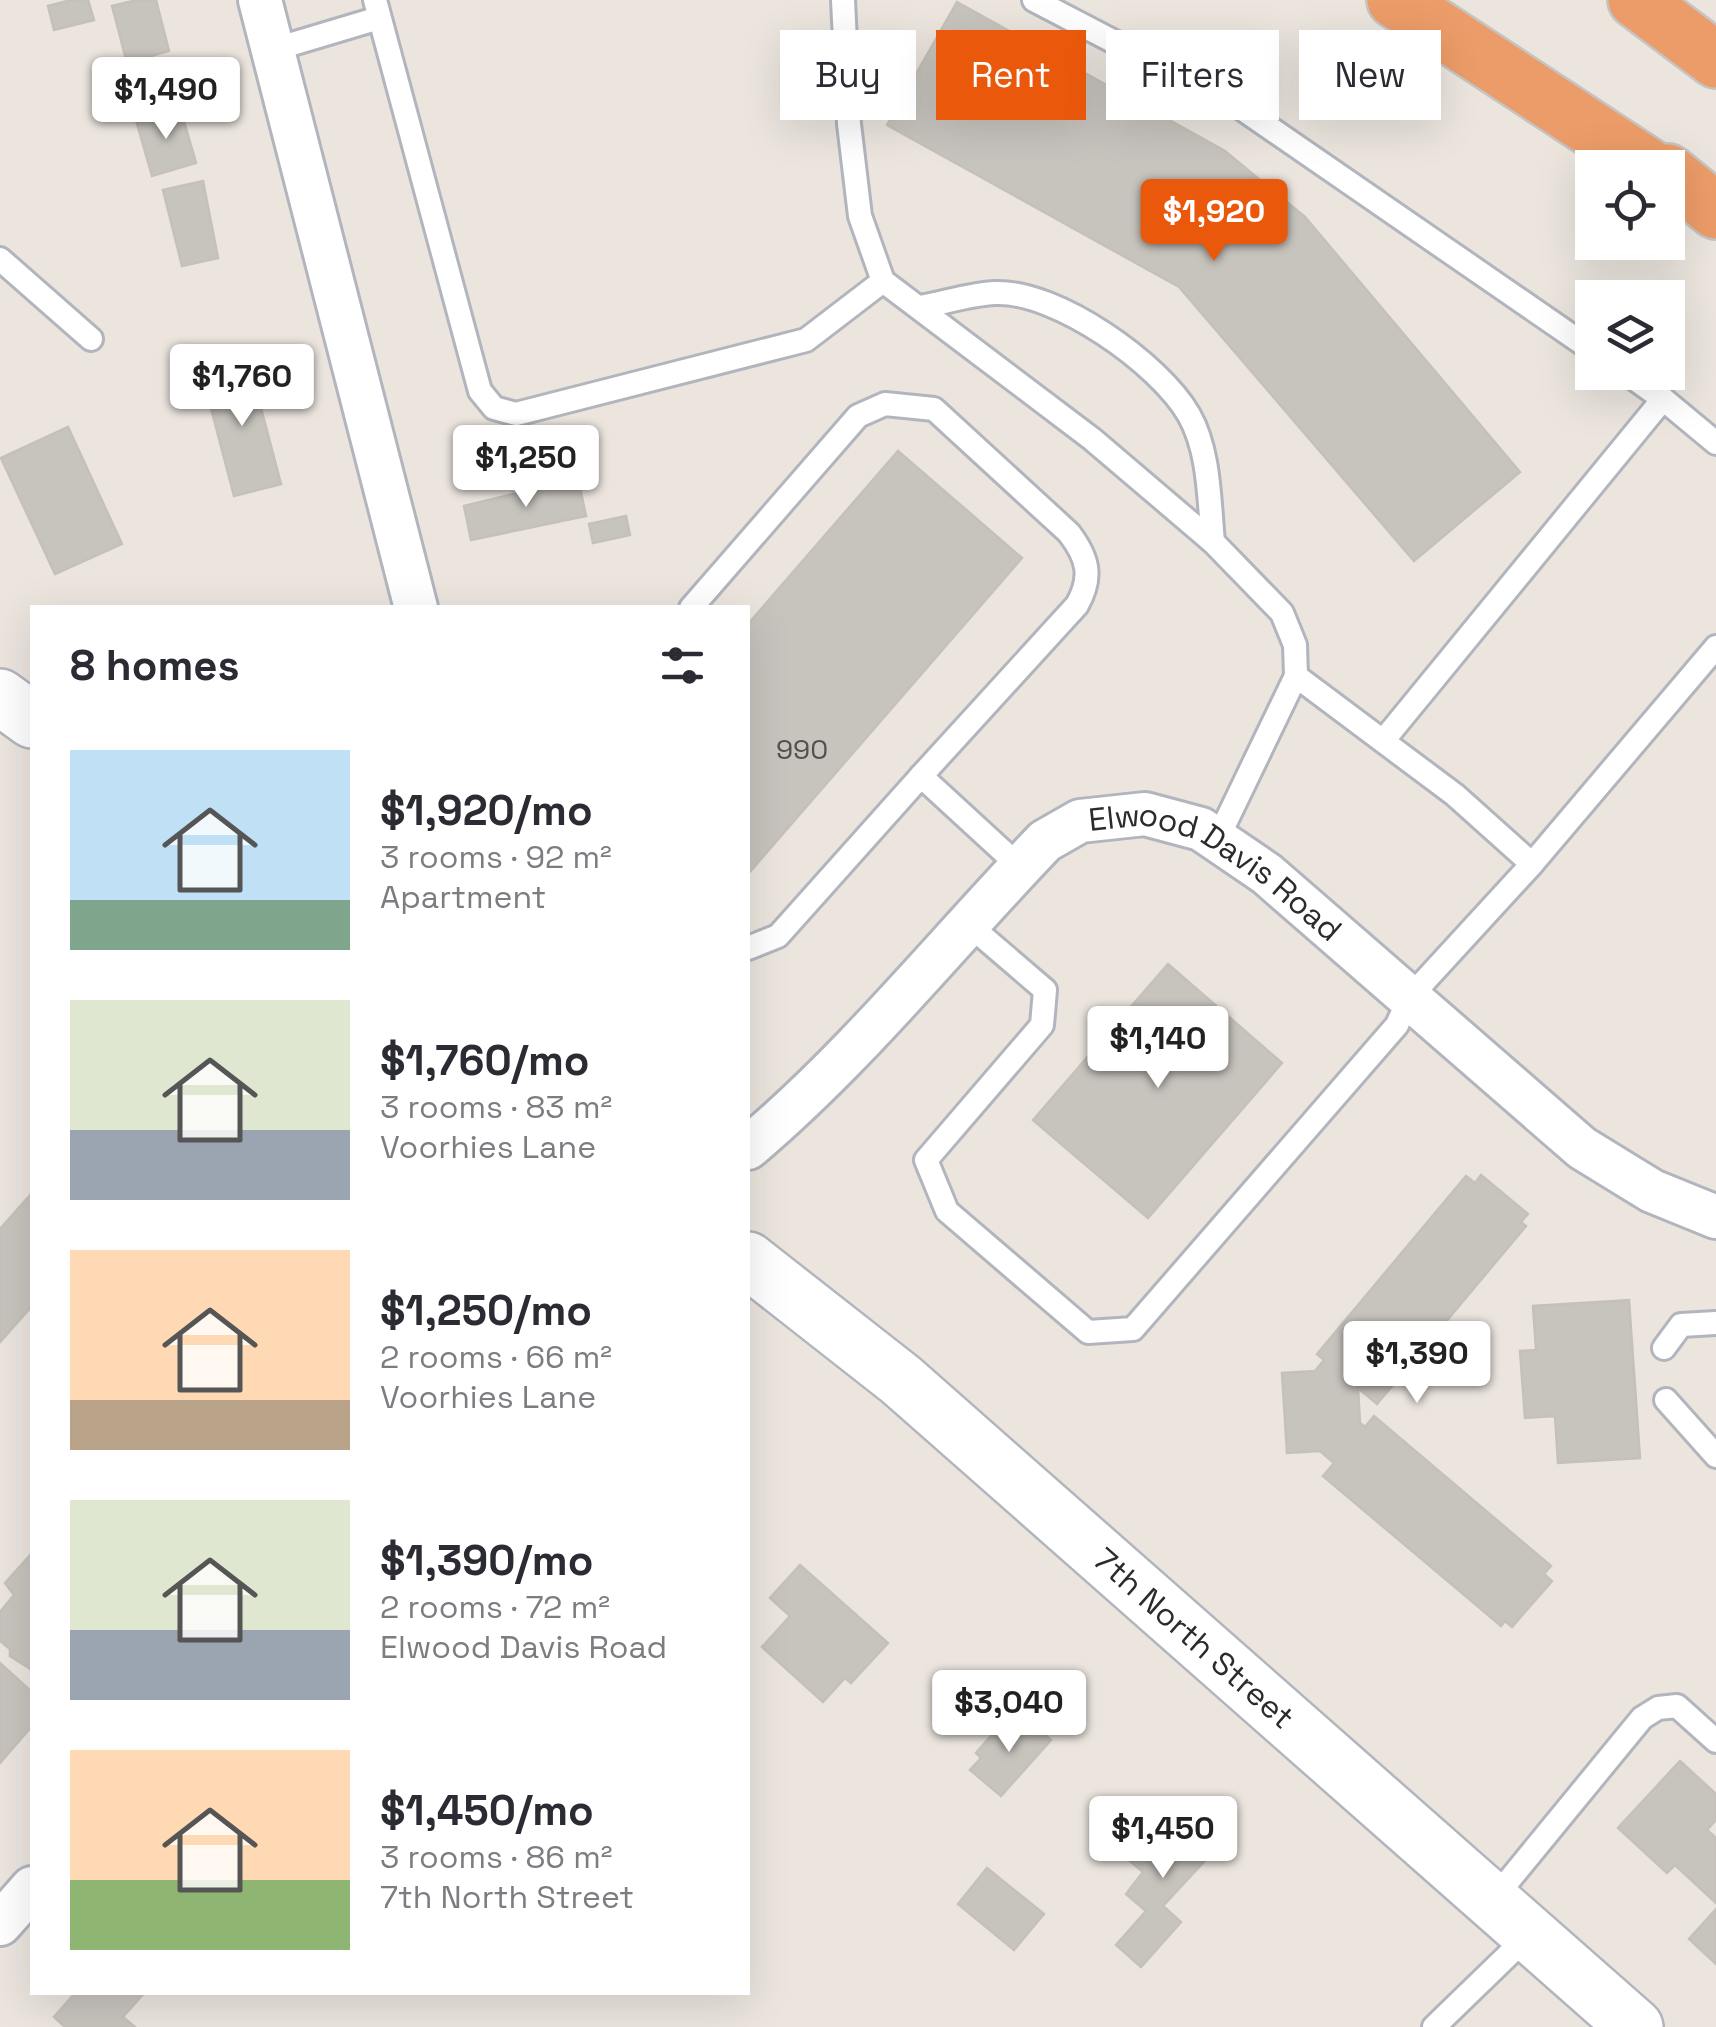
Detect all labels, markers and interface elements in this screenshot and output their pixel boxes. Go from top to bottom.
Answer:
chip: Buy [780,30,916,120]
chip: Rent [936,30,1086,120]
chip: Filters [1106,30,1279,120]
chip: New [1299,30,1441,120]
pin: $1,490 [85,57,247,142]
text: $1,490 [114,69,218,109]
map controls [1575,150,1685,390]
button: locate [1575,150,1685,260]
pin: $1,920 [1133,179,1295,264]
text: $1,920 [1163,191,1265,231]
button: layers [1575,280,1685,390]
pin: $1,760 [161,344,323,429]
text: $1,760 [192,356,292,396]
pin: $1,250 [445,425,607,510]
text: $1,250 [475,437,577,477]
icon: filters [655,638,710,693]
text: 8 homes [70,639,240,692]
house number: 990 [776,731,828,767]
text: $1,920/mo [380,784,593,837]
icon: home [150,790,270,910]
street label: Elwood Davis Road [1086,793,1350,950]
text: 3 rooms · 92 m² [380,837,612,877]
text: Apartment [380,877,546,917]
pin: $1,140 [1077,1006,1239,1091]
text: $1,140 [1109,1018,1207,1058]
text: $1,760/mo [380,1034,590,1087]
icon: home [150,1040,270,1160]
text: 3 rooms · 83 m² [380,1087,612,1127]
text: Voorhies Lane [380,1127,596,1167]
text: $1,250/mo [380,1284,592,1337]
icon: home [150,1290,270,1410]
pin: $1,390 [1336,1321,1498,1406]
text: $1,390 [1365,1333,1469,1373]
text: 2 rooms · 66 m² [380,1337,612,1377]
text: Voorhies Lane [380,1377,596,1417]
text: $1,390/mo [380,1534,593,1587]
street label: 7th North Street [1085,1539,1303,1737]
icon: home [150,1540,270,1660]
text: 2 rooms · 72 m² [380,1587,610,1627]
text: Elwood Davis Road [380,1627,667,1667]
pin: $3,040 [928,1670,1090,1755]
text: $3,040 [954,1682,1064,1722]
text: $1,450/mo [380,1784,594,1837]
icon: home [150,1790,270,1910]
pin: $1,450 [1082,1796,1244,1881]
text: $1,450 [1111,1808,1215,1848]
text: 3 rooms · 86 m² [380,1837,612,1877]
text: 7th North Street [380,1877,634,1917]

